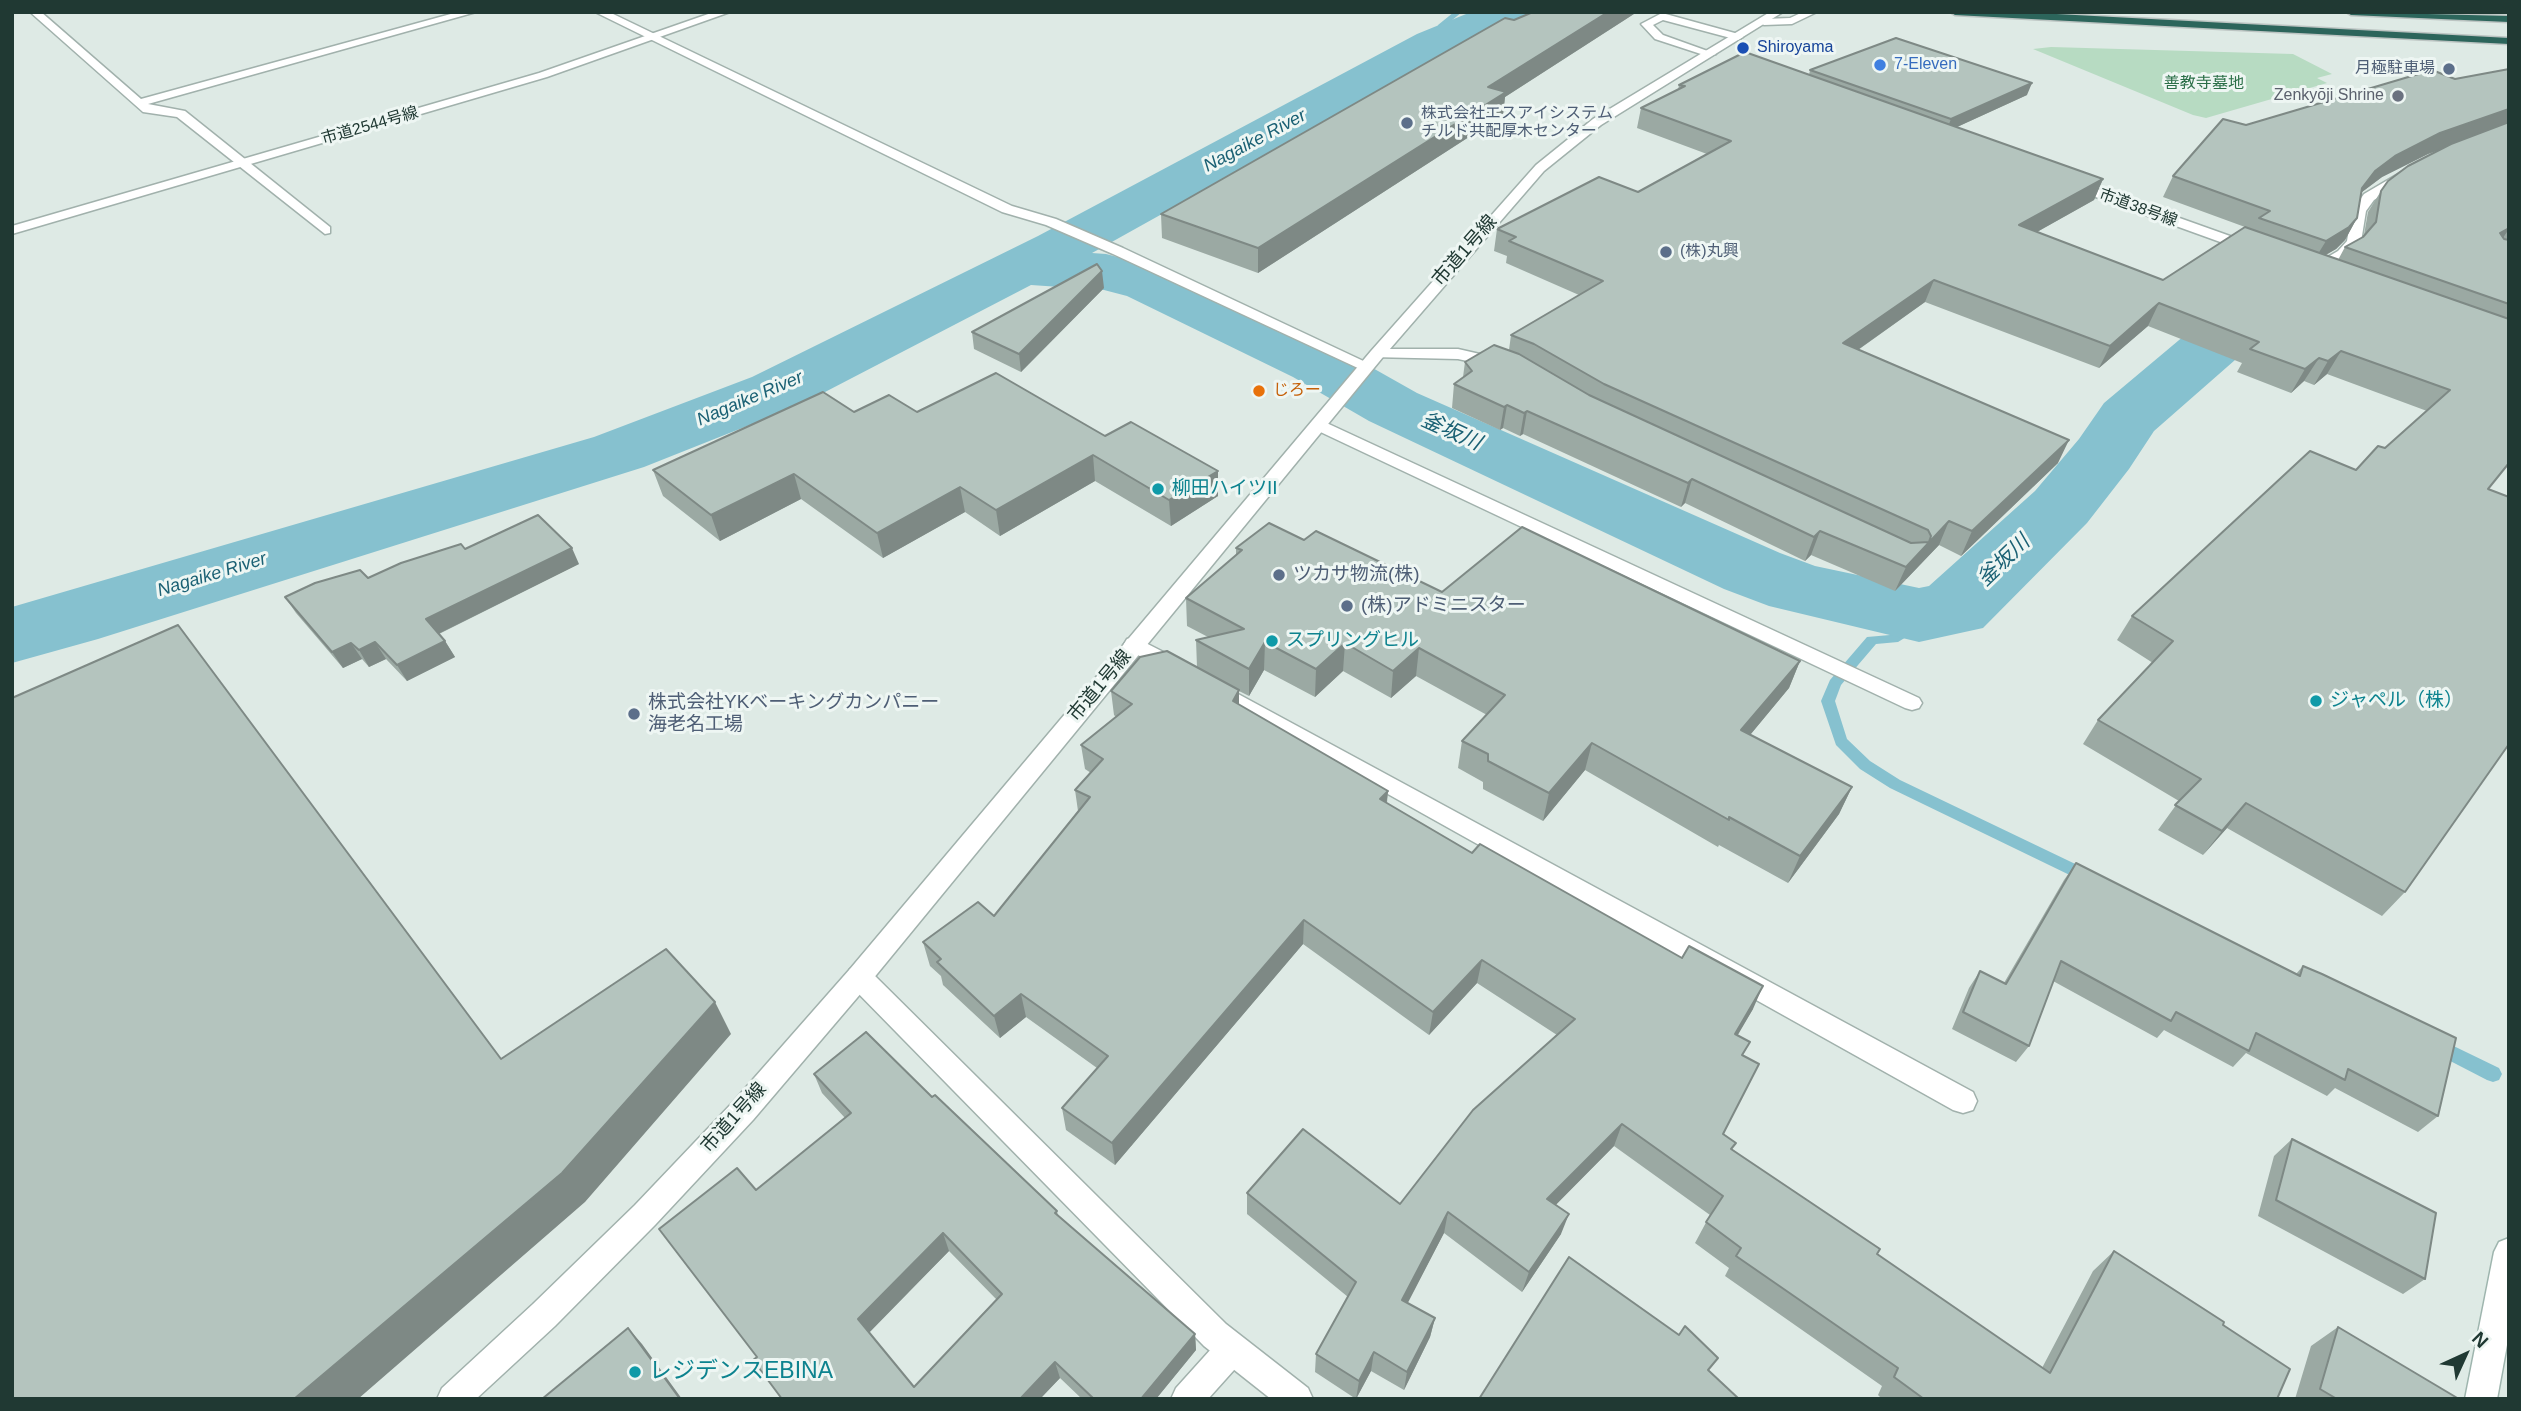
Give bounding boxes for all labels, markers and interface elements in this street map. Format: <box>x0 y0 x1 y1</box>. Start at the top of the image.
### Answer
place label: Shiroyama <box>1757 38 1833 58</box>
marker: Shiroyama <box>1735 40 1751 56</box>
place label: 7-Eleven <box>1894 55 1957 75</box>
marker: 7-Eleven <box>1872 57 1888 73</box>
place label: 月極駐車場 <box>2355 59 2435 79</box>
marker: 月極駐車場 <box>2441 61 2457 77</box>
park label: 善教寺墓地 <box>2164 74 2244 94</box>
place label: Zenkyōji Shrine <box>2274 86 2384 106</box>
marker: Zenkyōji Shrine <box>2390 88 2406 104</box>
street label: 市道2544号線 <box>319 103 421 149</box>
place label: 株式会社エスアイシステム チルド共配厚木センター <box>1421 104 1613 142</box>
water label: Nagaike River <box>1200 105 1310 177</box>
marker: 株式会社エスアイシステム チルド共配厚木センター <box>1399 115 1415 131</box>
street label: 市道38号線 <box>2096 185 2180 231</box>
street label: 市道1号線 <box>1428 211 1502 291</box>
place label: (株)丸興 <box>1680 242 1739 262</box>
marker: (株)丸興 <box>1658 244 1674 260</box>
water label: Nagaike River <box>694 367 806 431</box>
place label: じろー <box>1273 381 1321 401</box>
marker: じろー <box>1251 383 1267 399</box>
water label: 釜坂川 <box>1417 408 1485 456</box>
place label: 柳田ハイツII <box>1172 478 1278 500</box>
marker: 柳田ハイツII <box>1150 481 1166 497</box>
water label: 釜坂川 <box>1973 530 2035 592</box>
water label: Nagaike River <box>155 548 269 602</box>
place label: ツカサ物流(株) <box>1293 564 1420 586</box>
marker: ツカサ物流(株) <box>1271 567 1287 583</box>
place label: (株)アドミニスター <box>1361 595 1526 617</box>
marker: (株)アドミニスター <box>1339 598 1355 614</box>
place label: スプリングヒル <box>1286 630 1419 652</box>
marker: スプリングヒル <box>1264 633 1280 649</box>
street label: 市道1号線 <box>1063 646 1137 726</box>
place label: ジャペル（株） <box>2330 690 2463 712</box>
place label: 株式会社YKベーキングカンパニー 海老名工場 <box>648 692 939 736</box>
marker: ジャペル（株） <box>2308 693 2324 709</box>
marker: 株式会社YKベーキングカンパニー 海老名工場 <box>626 706 642 722</box>
street label: 市道1号線 <box>697 1078 771 1158</box>
north arrow <box>2430 1320 2500 1390</box>
text: N <box>2468 1328 2492 1352</box>
place label: レジデンスEBINA <box>649 1358 833 1386</box>
marker: レジデンスEBINA <box>627 1364 643 1380</box>

